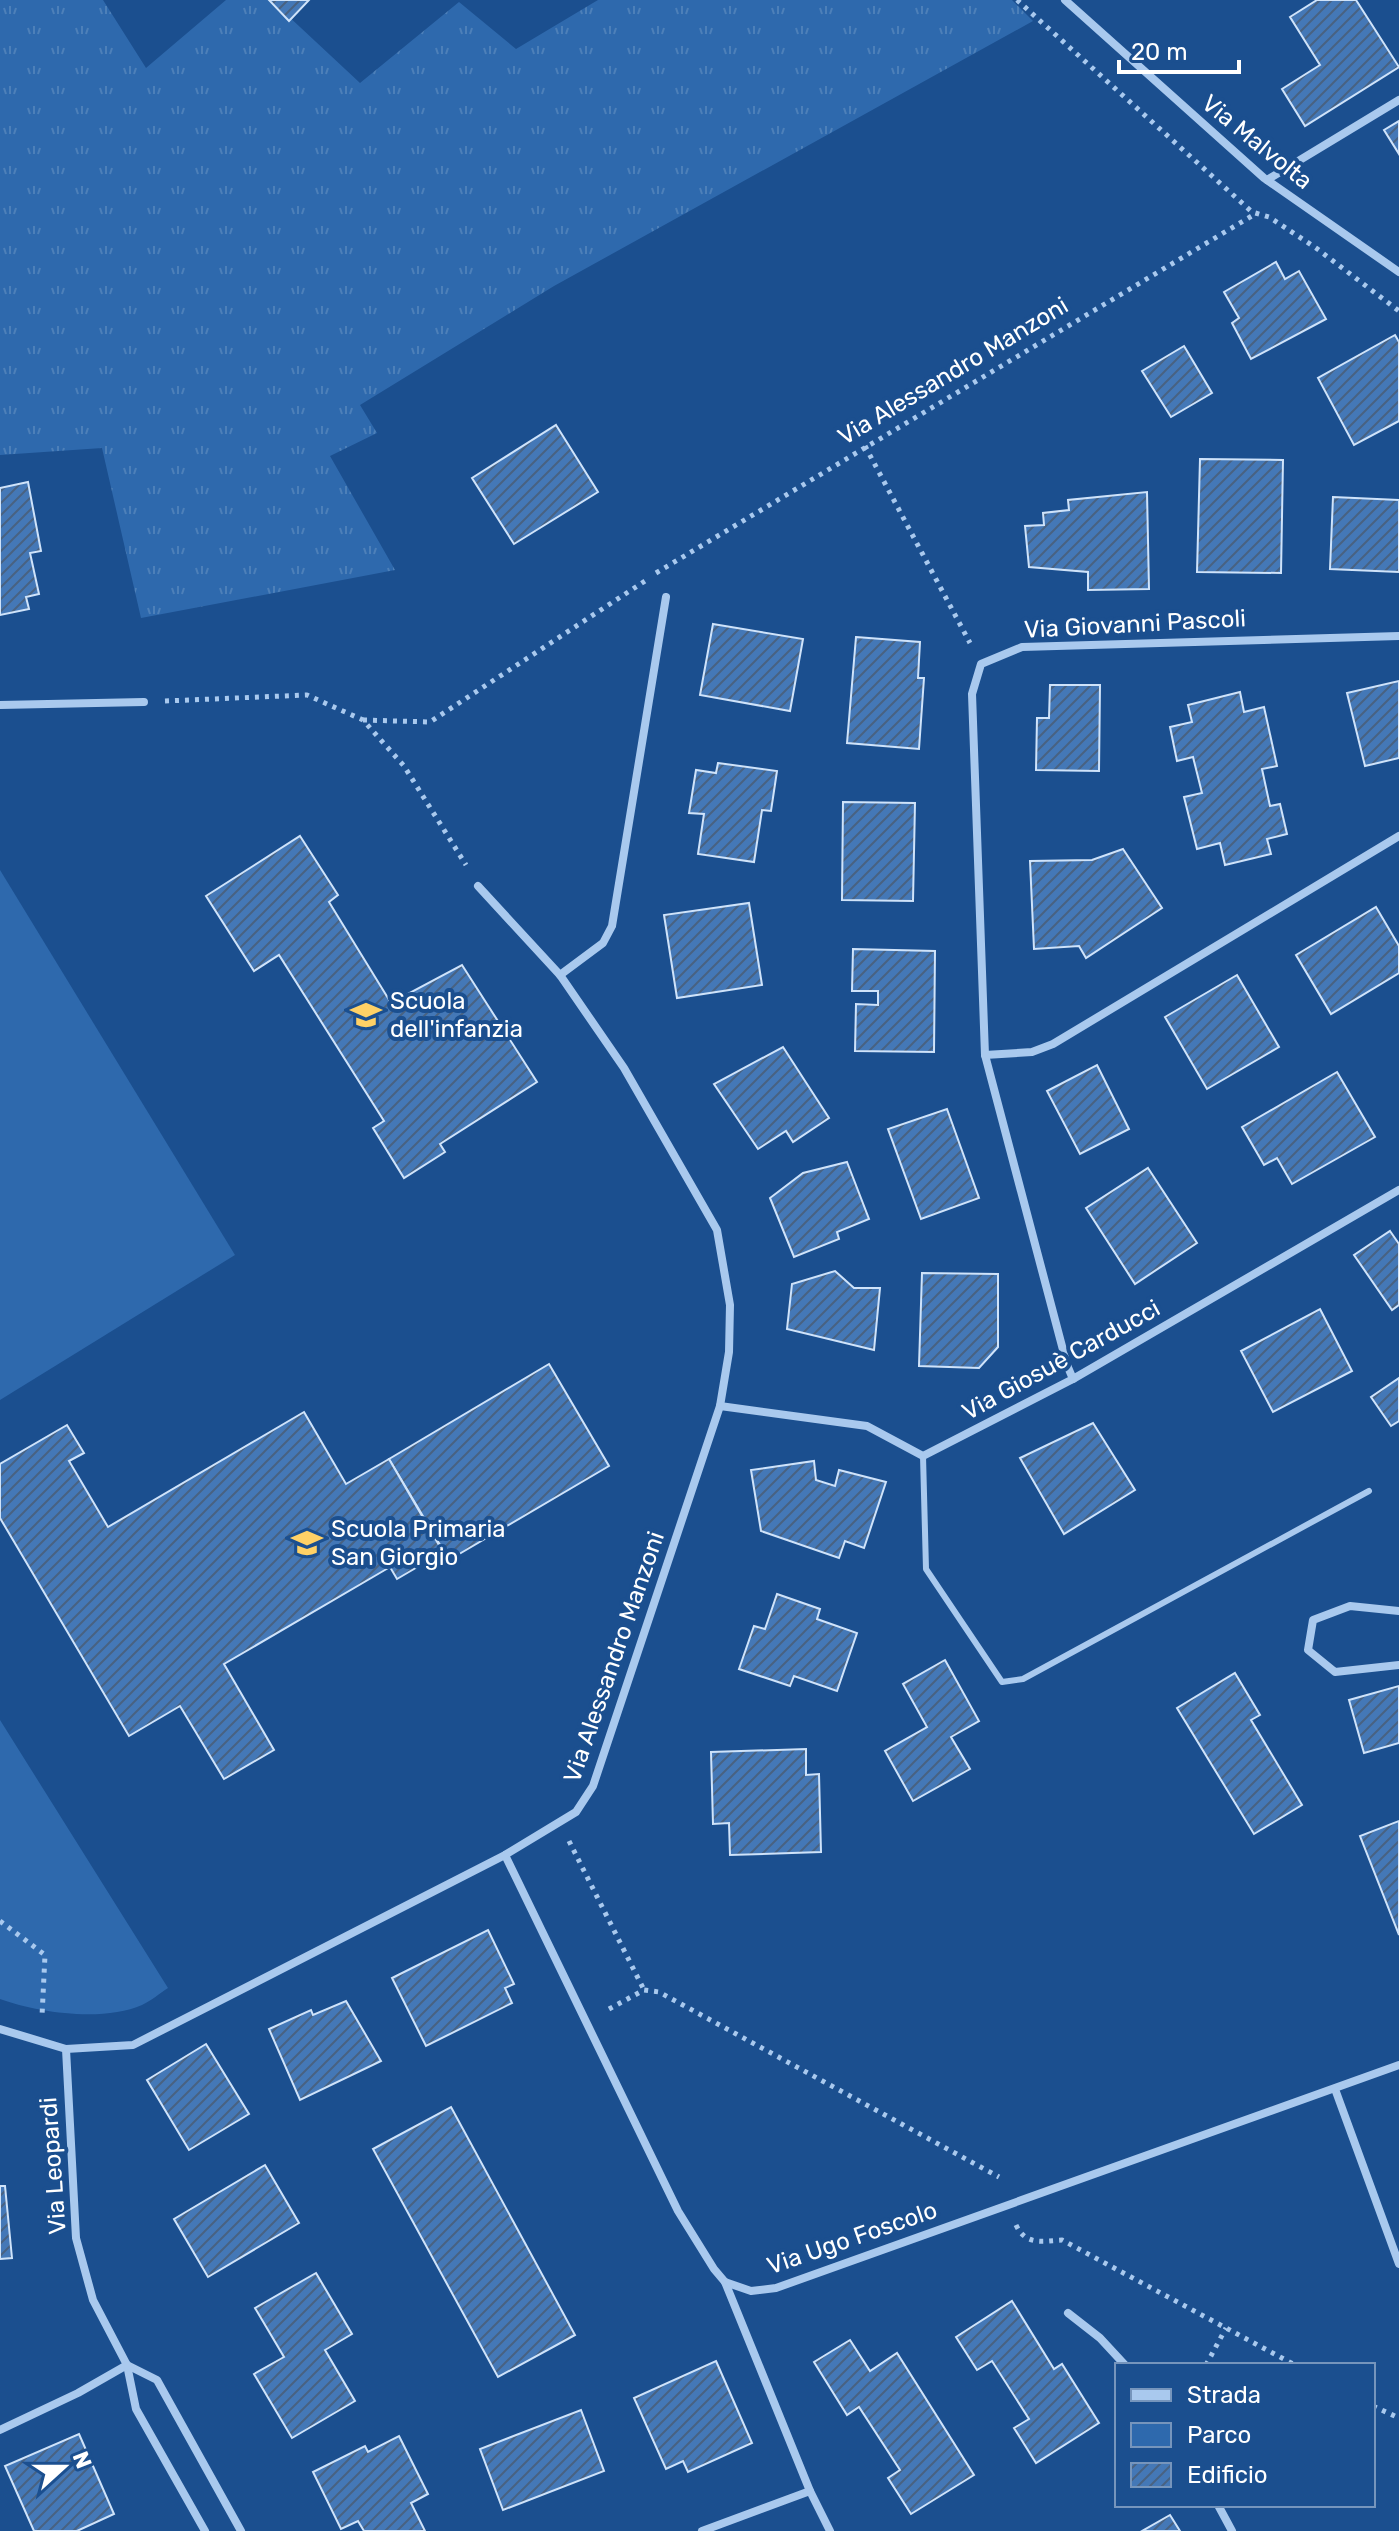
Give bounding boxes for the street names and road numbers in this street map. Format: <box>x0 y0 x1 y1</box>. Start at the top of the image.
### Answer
street label: Via Malvolta <box>1196 89 1318 195</box>
street label: Via Alessandro Manzoni <box>833 291 1073 451</box>
street label: Via Giovanni Pascoli <box>1023 604 1247 644</box>
street label: Via Giosuè Carducci <box>957 1294 1165 1426</box>
street label: Via Alessandro Manzoni <box>558 1528 670 1786</box>
street label: Via Leopardi <box>34 2096 72 2236</box>
street label: Via Ugo Foscolo <box>763 2196 941 2280</box>

